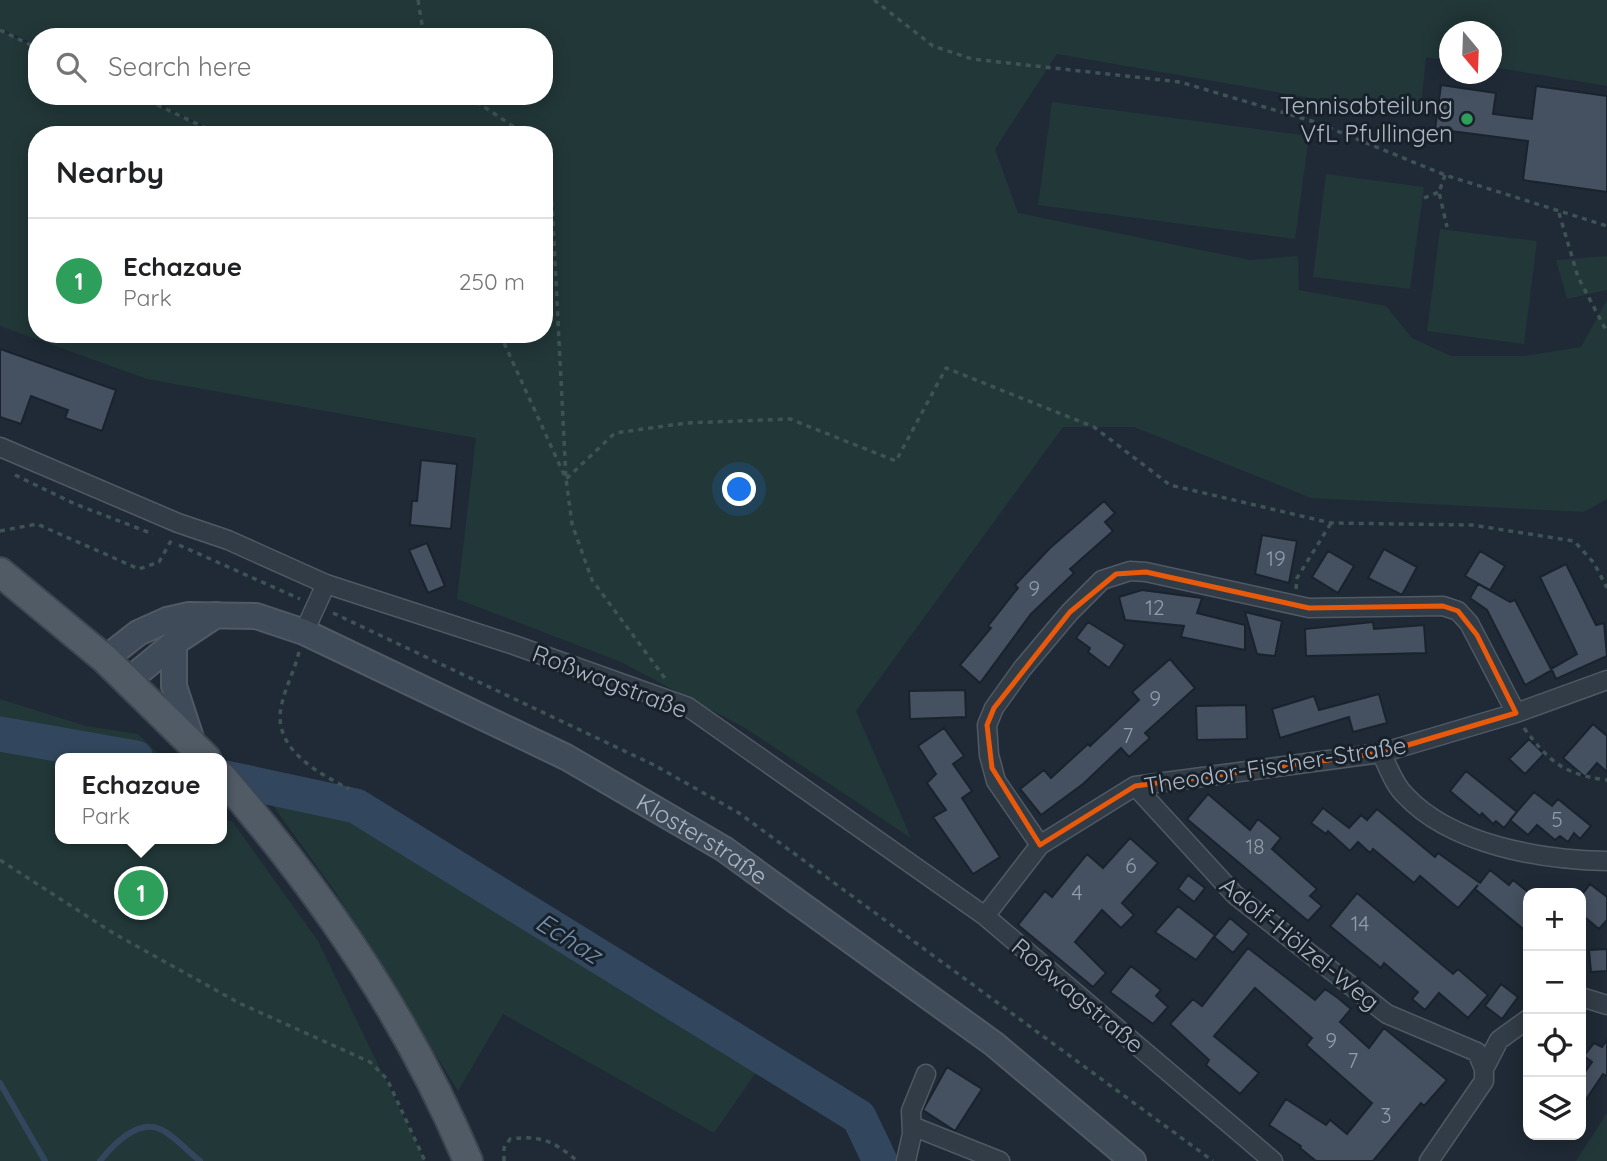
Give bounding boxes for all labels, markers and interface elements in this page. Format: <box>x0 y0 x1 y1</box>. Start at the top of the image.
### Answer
north arrow <box>1439 21 1502 84</box>
search box <box>28 28 553 105</box>
icon: search <box>52 48 90 86</box>
text: Search here <box>108 50 252 83</box>
place label: Tennisabteilung VfL Pfullingen <box>1280 90 1453 148</box>
marker: Tennisabteilung VfL Pfullingen <box>1459 111 1475 127</box>
text: Nearby <box>56 153 164 191</box>
text: Echazaue <box>123 250 242 283</box>
text: 1 <box>75 267 83 296</box>
text: 250 m <box>459 267 525 296</box>
text: Park <box>123 283 172 312</box>
your location <box>722 472 756 506</box>
house number: 19 <box>1266 545 1286 571</box>
house number: 9 <box>1028 575 1040 601</box>
house number: 12 <box>1145 594 1165 620</box>
street label: Roßwagstraße <box>528 638 692 724</box>
house number: 9 <box>1149 685 1161 711</box>
house number: 7 <box>1123 722 1134 748</box>
street label: Theodor-Fischer-Straße <box>1142 729 1408 801</box>
popup <box>55 753 227 844</box>
text: Echazaue <box>81 768 201 801</box>
street label: Klosterstraße <box>631 786 774 891</box>
text: Park <box>81 801 130 830</box>
house number: 5 <box>1551 806 1563 832</box>
house number: 18 <box>1245 833 1265 859</box>
house number: 6 <box>1125 852 1137 878</box>
pin: 1 <box>118 867 164 919</box>
street label: Adolf-Hölzel-Weg <box>1214 870 1386 1016</box>
house number: 4 <box>1071 879 1083 905</box>
map controls <box>1523 888 1586 1140</box>
button: + <box>1523 888 1586 951</box>
water label: Echaz <box>530 905 610 972</box>
house number: 14 <box>1351 910 1369 936</box>
street label: Roßwagstraße <box>1006 931 1150 1059</box>
button: − <box>1523 951 1586 1014</box>
button: locate <box>1523 1014 1586 1077</box>
house number: 9 <box>1325 1027 1337 1053</box>
house number: 7 <box>1348 1047 1359 1073</box>
button: layers <box>1523 1077 1586 1140</box>
house number: 3 <box>1380 1102 1392 1128</box>

